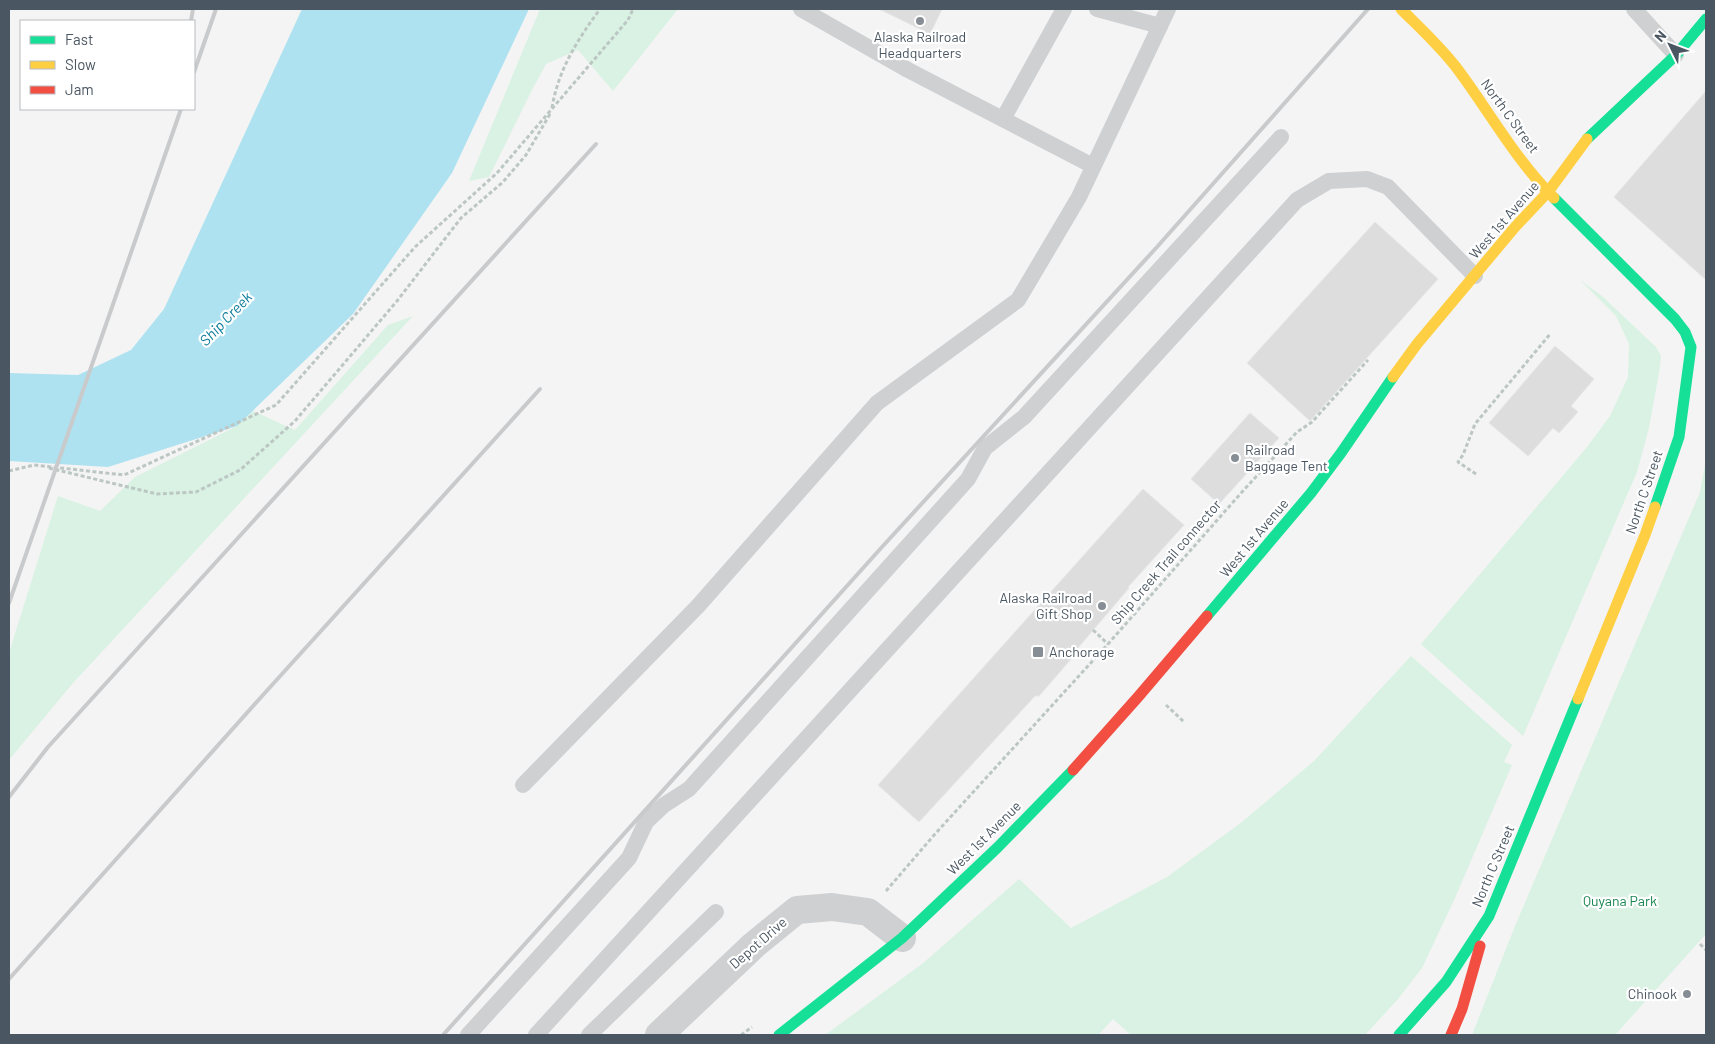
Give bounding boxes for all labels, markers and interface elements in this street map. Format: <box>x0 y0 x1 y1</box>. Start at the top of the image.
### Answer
marker: Alaska Railroad Headquarters <box>914 15 926 27</box>
legend <box>20 20 195 110</box>
north arrow <box>1645 20 1695 70</box>
text: N <box>1651 27 1669 45</box>
place label: Alaska Railroad Headquarters <box>874 28 966 61</box>
text: Fast <box>65 30 93 48</box>
text: Slow <box>65 55 96 73</box>
street label: North C Street <box>1478 75 1543 156</box>
text: Jam <box>65 80 94 98</box>
street label: West 1st Avenue <box>1465 177 1542 262</box>
water label: Ship Creek <box>195 287 256 349</box>
place label: Railroad Baggage Tent <box>1245 441 1328 474</box>
street label: North C Street <box>1621 448 1666 536</box>
marker: Railroad Baggage Tent <box>1229 452 1241 464</box>
street label: West 1st Avenue <box>1216 495 1291 581</box>
street label: Ship Creek Trail connector <box>1107 496 1224 627</box>
place label: Alaska Railroad Gift Shop <box>1000 589 1092 622</box>
marker: Alaska Railroad Gift Shop <box>1096 600 1108 612</box>
place label: Anchorage <box>1049 643 1114 660</box>
marker: Anchorage <box>1031 645 1045 659</box>
street label: West 1st Avenue <box>943 797 1024 878</box>
street label: North C Street <box>1468 822 1517 909</box>
park label: Quyana Park <box>1583 892 1657 909</box>
street label: Depot Drive <box>726 913 790 972</box>
place label: Chinook <box>1628 985 1677 1002</box>
marker: Chinook <box>1681 988 1693 1000</box>

